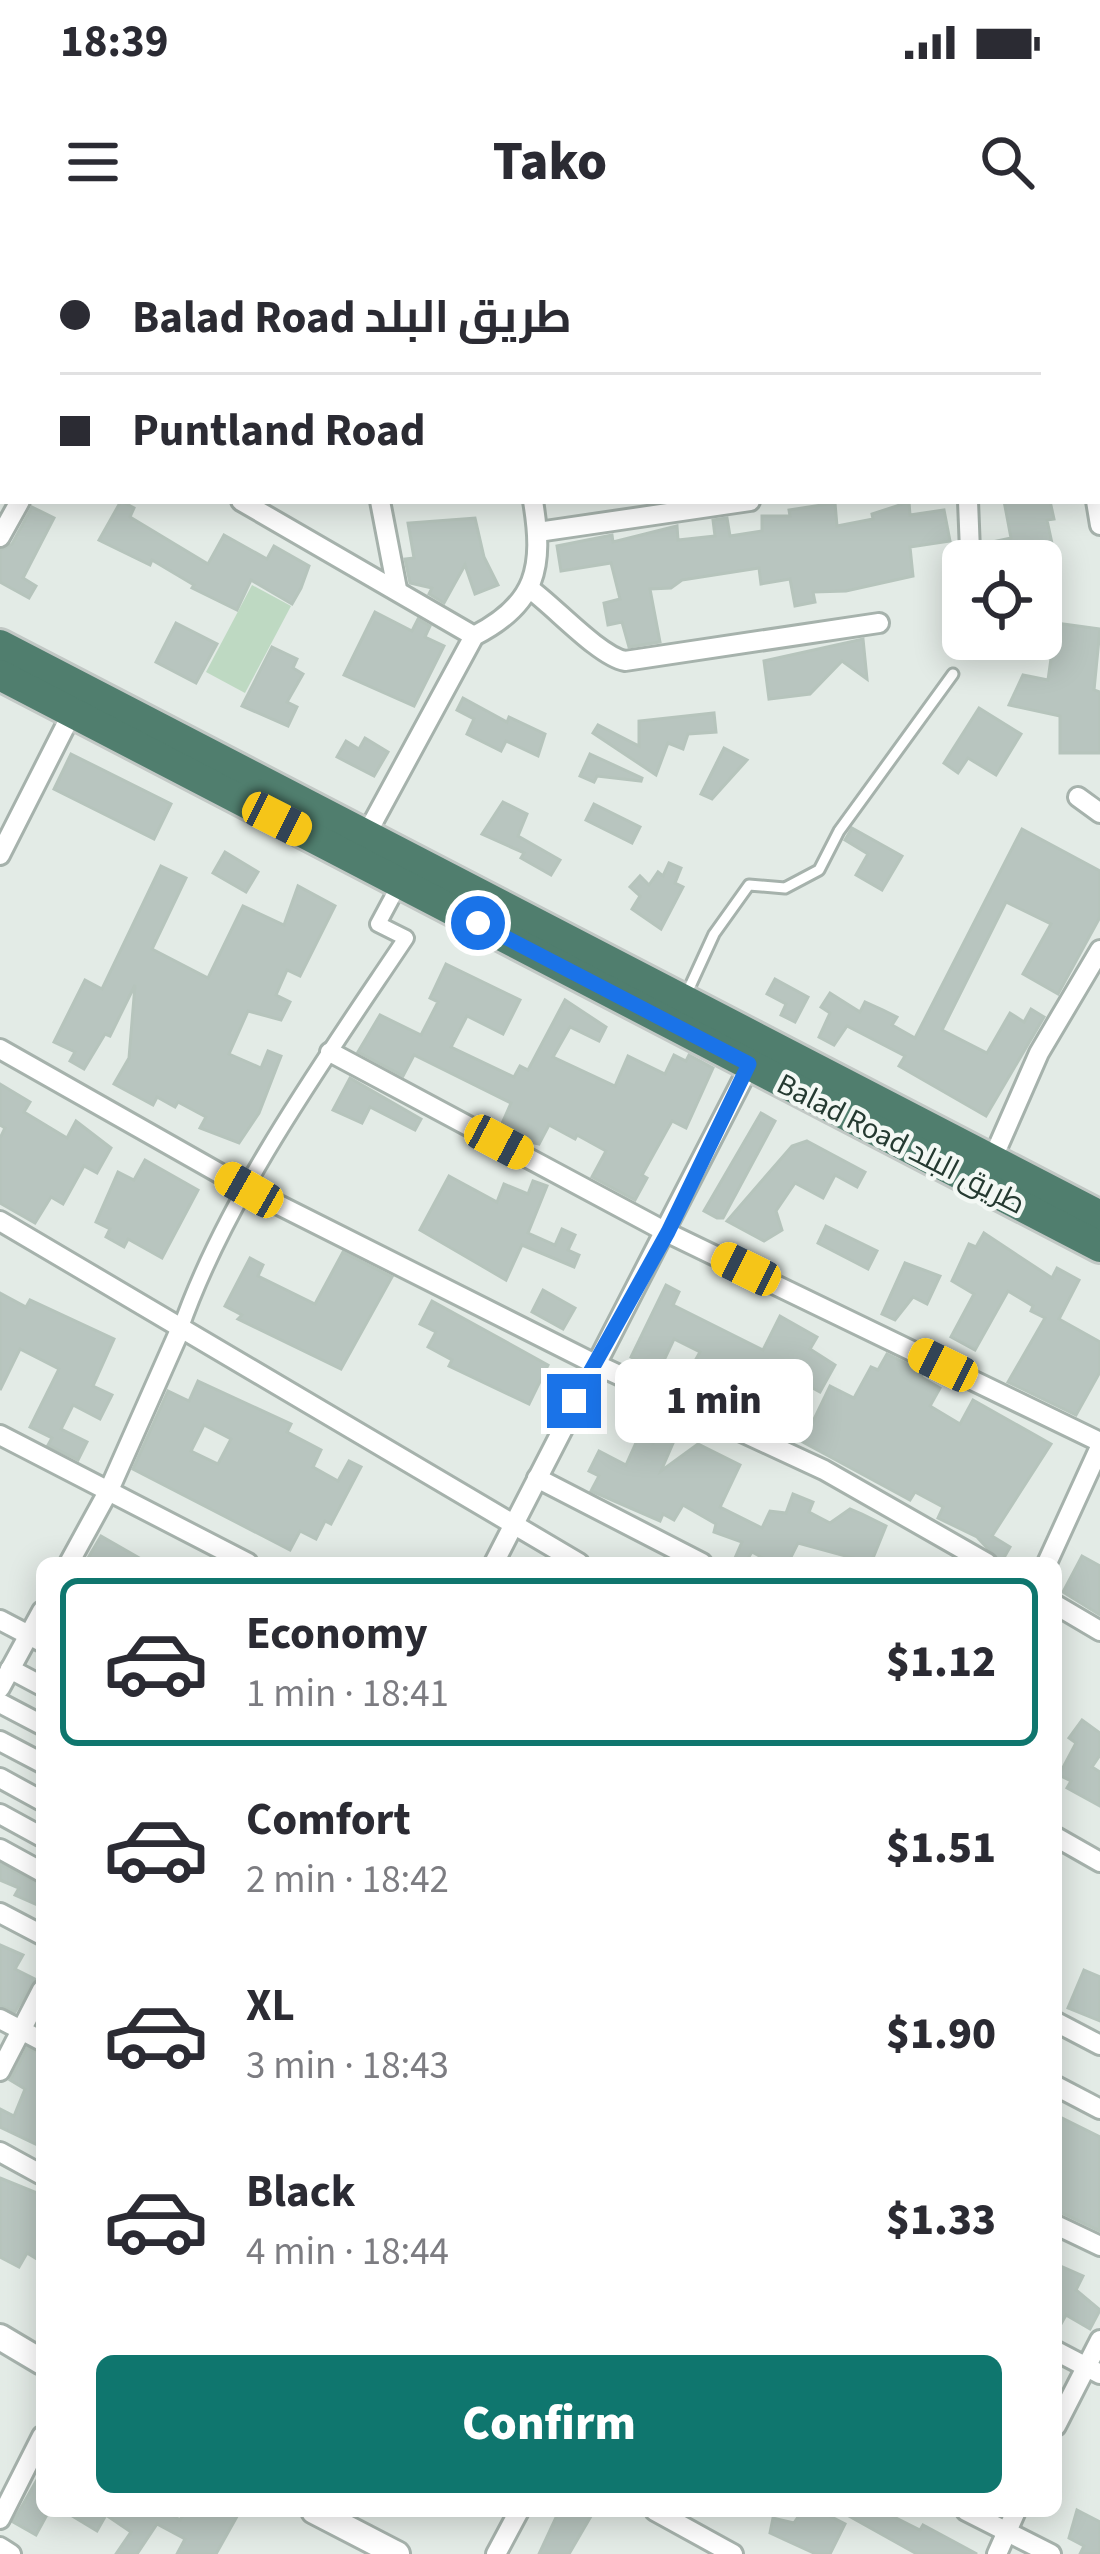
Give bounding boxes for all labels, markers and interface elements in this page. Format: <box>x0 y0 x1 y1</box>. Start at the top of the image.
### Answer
text: 18:39 <box>60 10 169 74</box>
text: Tako <box>493 124 607 201</box>
icon: menu <box>60 129 126 195</box>
icon: search <box>974 129 1040 195</box>
text: Balad Road طريق البلد <box>132 286 572 350</box>
text: Puntland Road <box>132 399 426 463</box>
map controls <box>942 540 1062 660</box>
button: locate <box>942 540 1062 660</box>
car <box>237 787 317 851</box>
route start <box>451 896 505 950</box>
street label: Balad Road طريق البلد <box>769 1063 1033 1225</box>
car <box>459 1109 539 1175</box>
car <box>209 1156 289 1224</box>
car <box>706 1237 786 1301</box>
car <box>903 1333 983 1397</box>
callout: 1 min <box>616 1359 814 1443</box>
text: 1 min <box>666 1373 762 1429</box>
route end <box>547 1374 601 1428</box>
text: Economy <box>246 1602 428 1666</box>
icon: car <box>102 1608 210 1716</box>
text: $1.12 <box>886 1630 996 1694</box>
text: 1 min · 18:41 <box>246 1666 449 1722</box>
text: Comfort <box>246 1788 411 1852</box>
icon: car <box>102 1794 210 1902</box>
text: $1.51 <box>886 1816 996 1880</box>
text: 2 min · 18:42 <box>246 1852 449 1908</box>
text: XL <box>246 1974 295 2038</box>
icon: car <box>102 1980 210 2088</box>
text: $1.90 <box>886 2002 996 2066</box>
text: 3 min · 18:43 <box>246 2038 449 2094</box>
text: Black <box>246 2160 356 2224</box>
icon: car <box>102 2166 210 2274</box>
text: $1.33 <box>886 2188 996 2252</box>
text: 4 min · 18:44 <box>246 2224 449 2280</box>
button: Confirm <box>96 2355 1002 2493</box>

